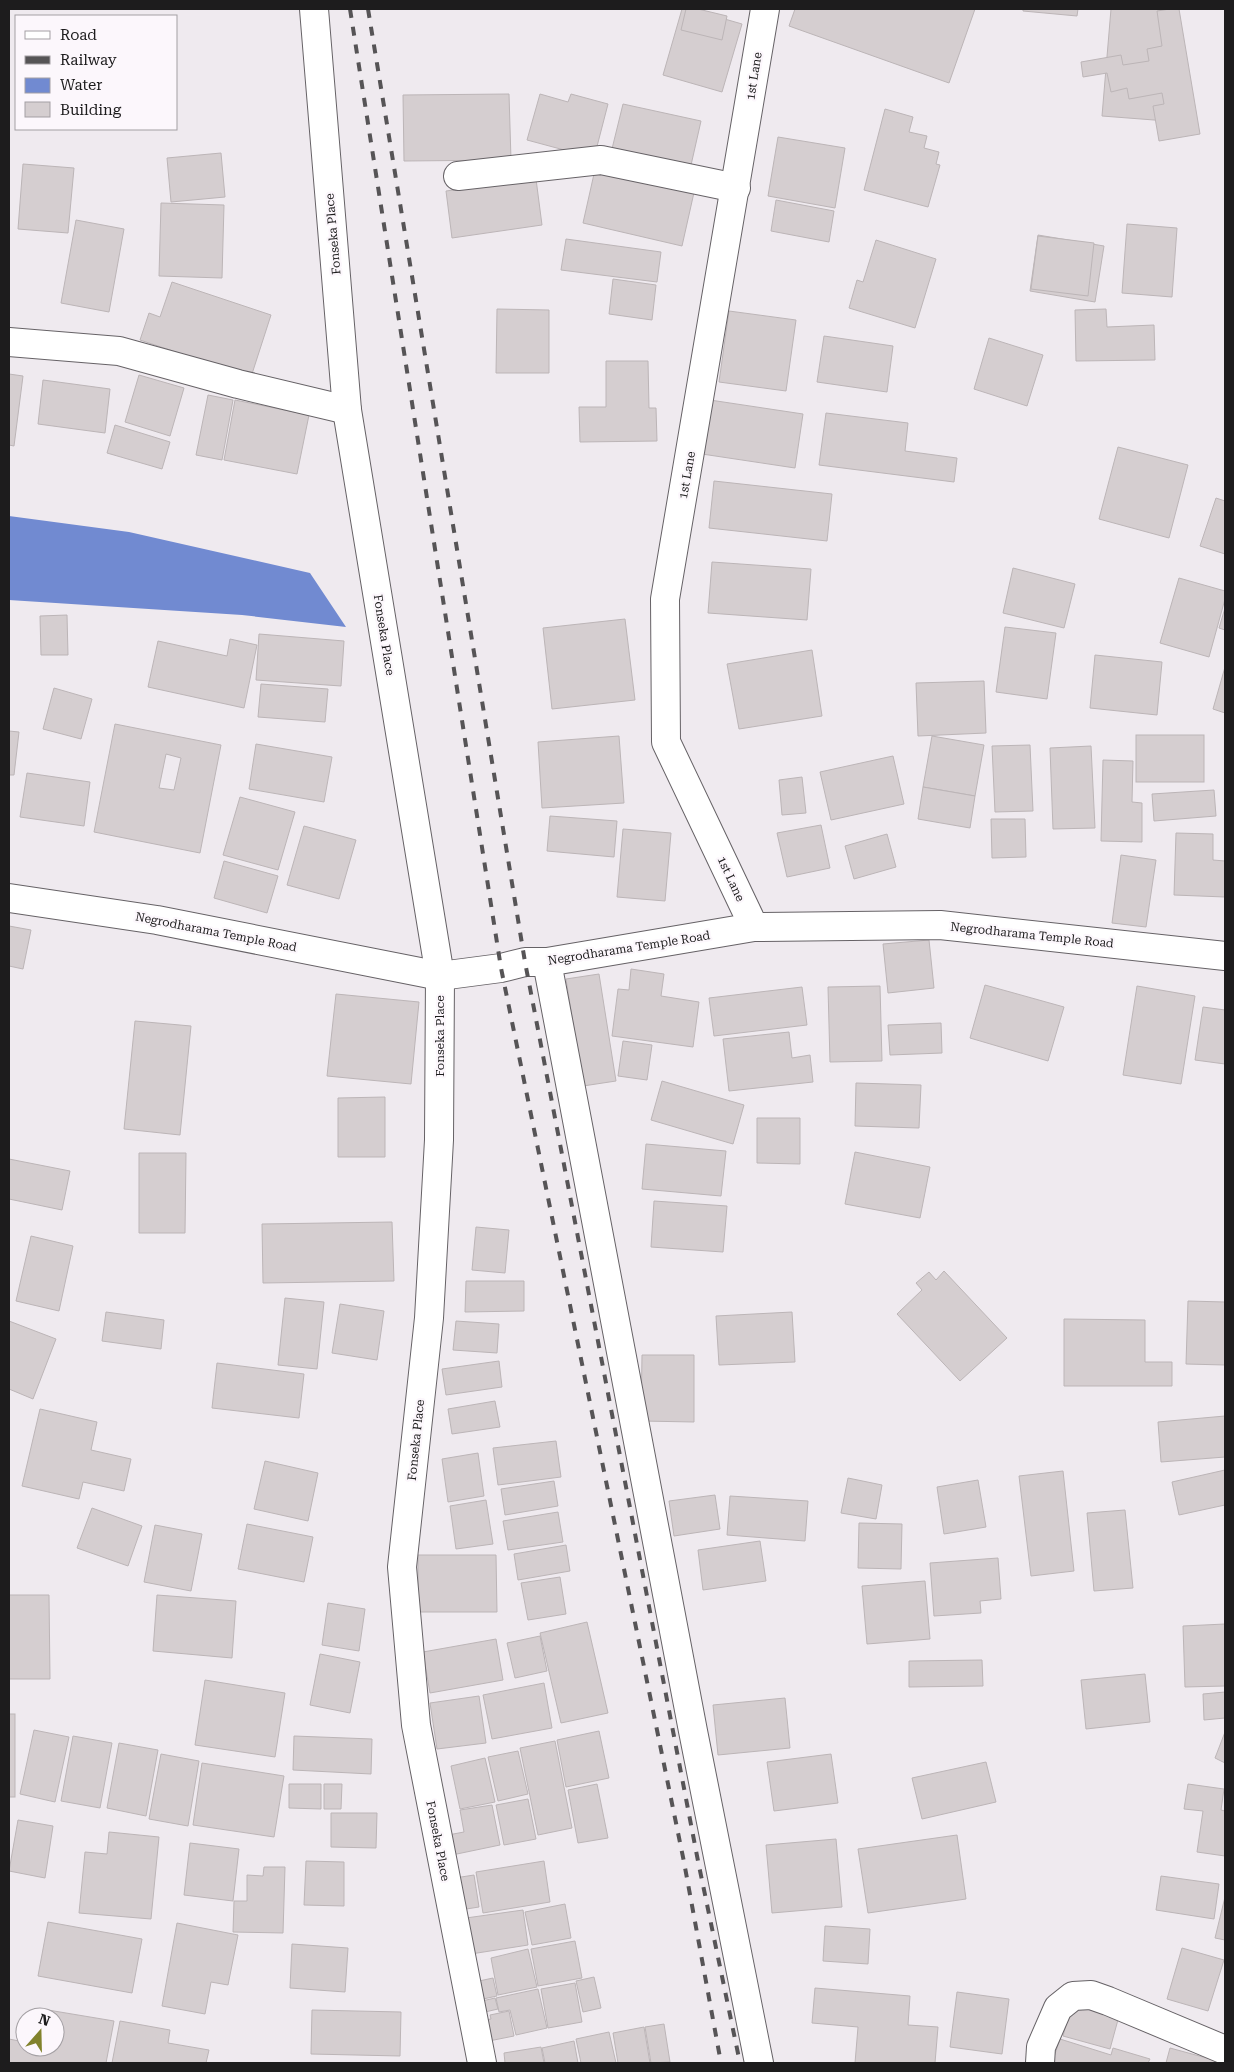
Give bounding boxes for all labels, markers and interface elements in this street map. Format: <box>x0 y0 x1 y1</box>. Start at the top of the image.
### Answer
legend <box>15 15 178 130</box>
text: Road <box>60 26 97 44</box>
text: Railway <box>60 51 117 69</box>
street label: 1st Lane <box>743 51 765 101</box>
text: Water <box>60 76 102 94</box>
text: Building <box>60 101 122 119</box>
street label: Fonseka Place <box>322 192 344 275</box>
street label: 1st Lane <box>676 450 698 500</box>
street label: Fonseka Place <box>371 594 397 677</box>
street label: 1st Lane <box>714 854 748 904</box>
street label: Negrodharama Temple Road <box>134 909 298 955</box>
street label: Negrodharama Temple Road <box>950 919 1115 951</box>
street label: Negrodharama Temple Road <box>547 928 711 968</box>
street label: Fonseka Place <box>433 995 447 1077</box>
street label: Fonseka Place <box>405 1398 427 1481</box>
street label: Fonseka Place <box>423 1800 453 1883</box>
north arrow <box>15 2007 65 2057</box>
text: N <box>37 2010 52 2029</box>

